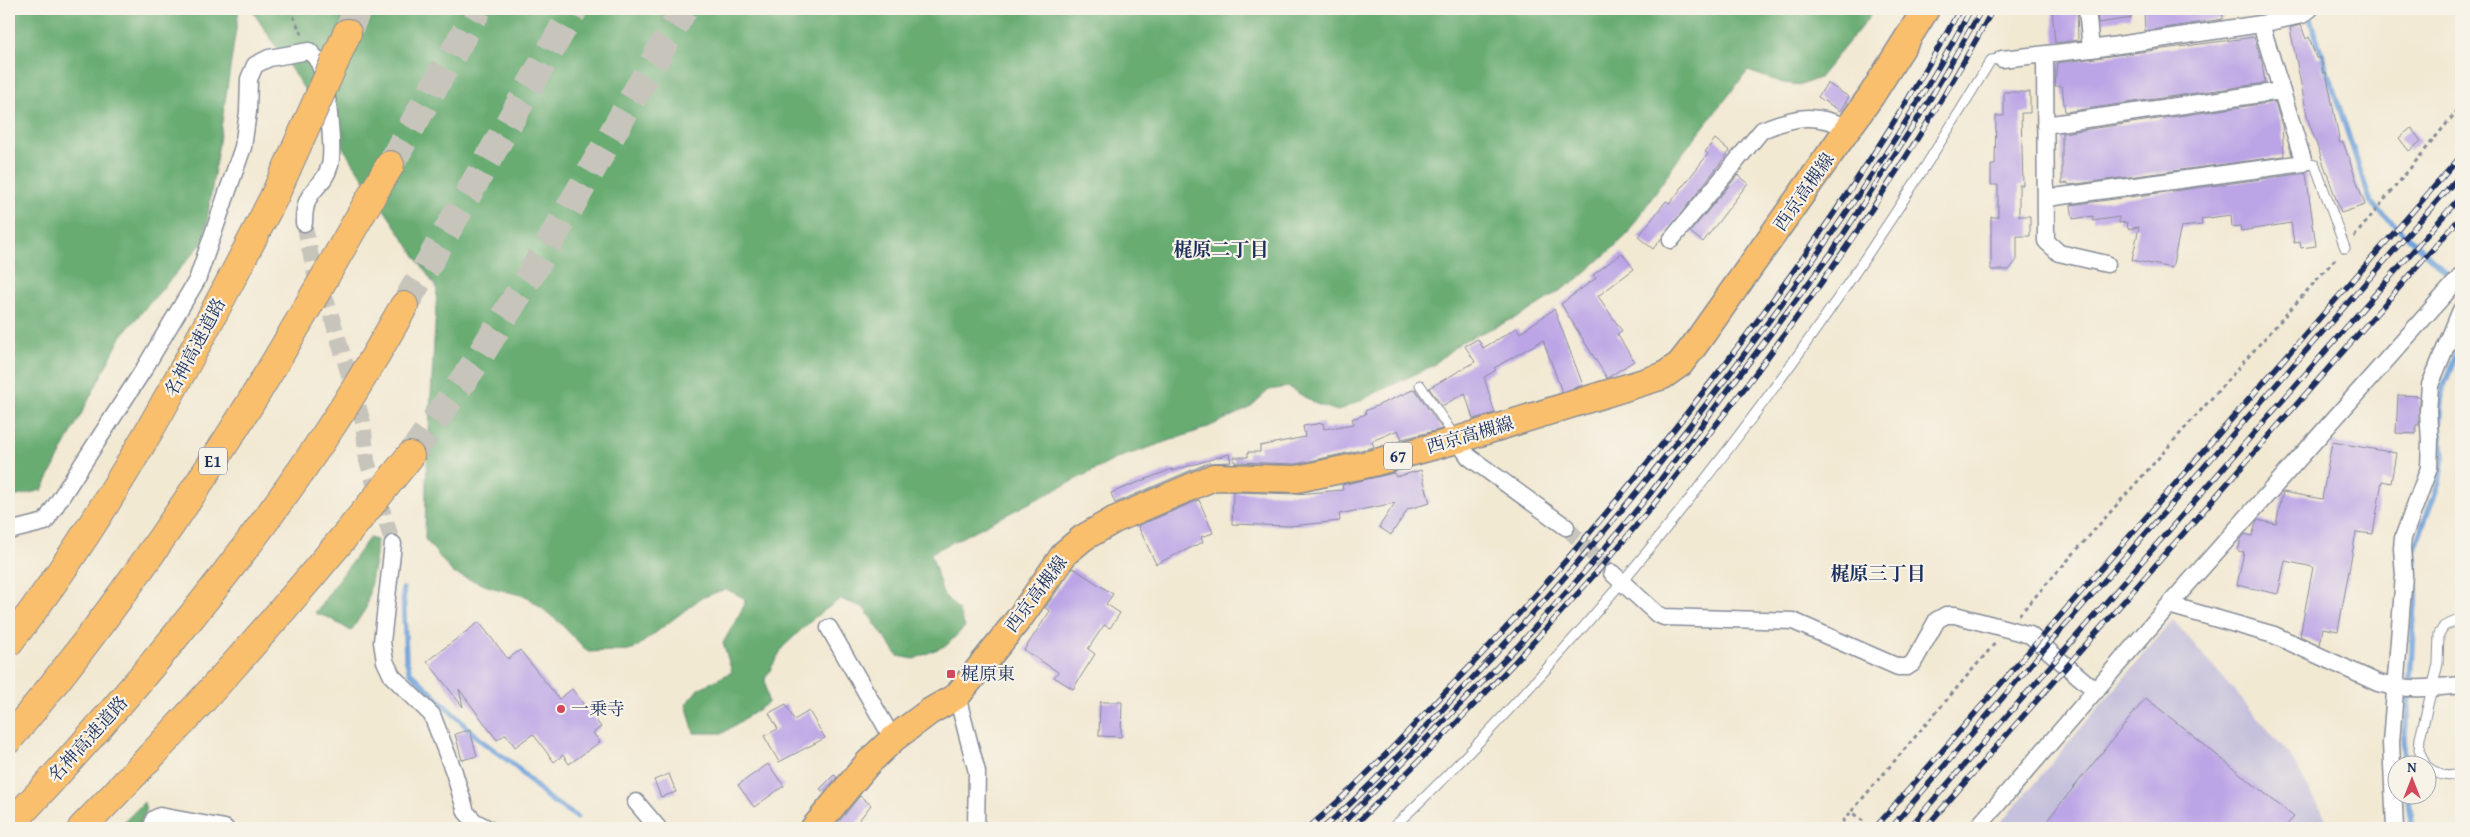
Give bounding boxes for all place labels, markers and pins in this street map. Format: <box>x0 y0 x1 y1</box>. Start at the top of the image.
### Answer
place label: 梶原東 <box>961 660 1015 687</box>
marker: 梶原東 <box>945 668 957 680</box>
place label: 一乗寺 <box>571 695 625 722</box>
marker: 一乗寺 <box>555 703 567 715</box>

